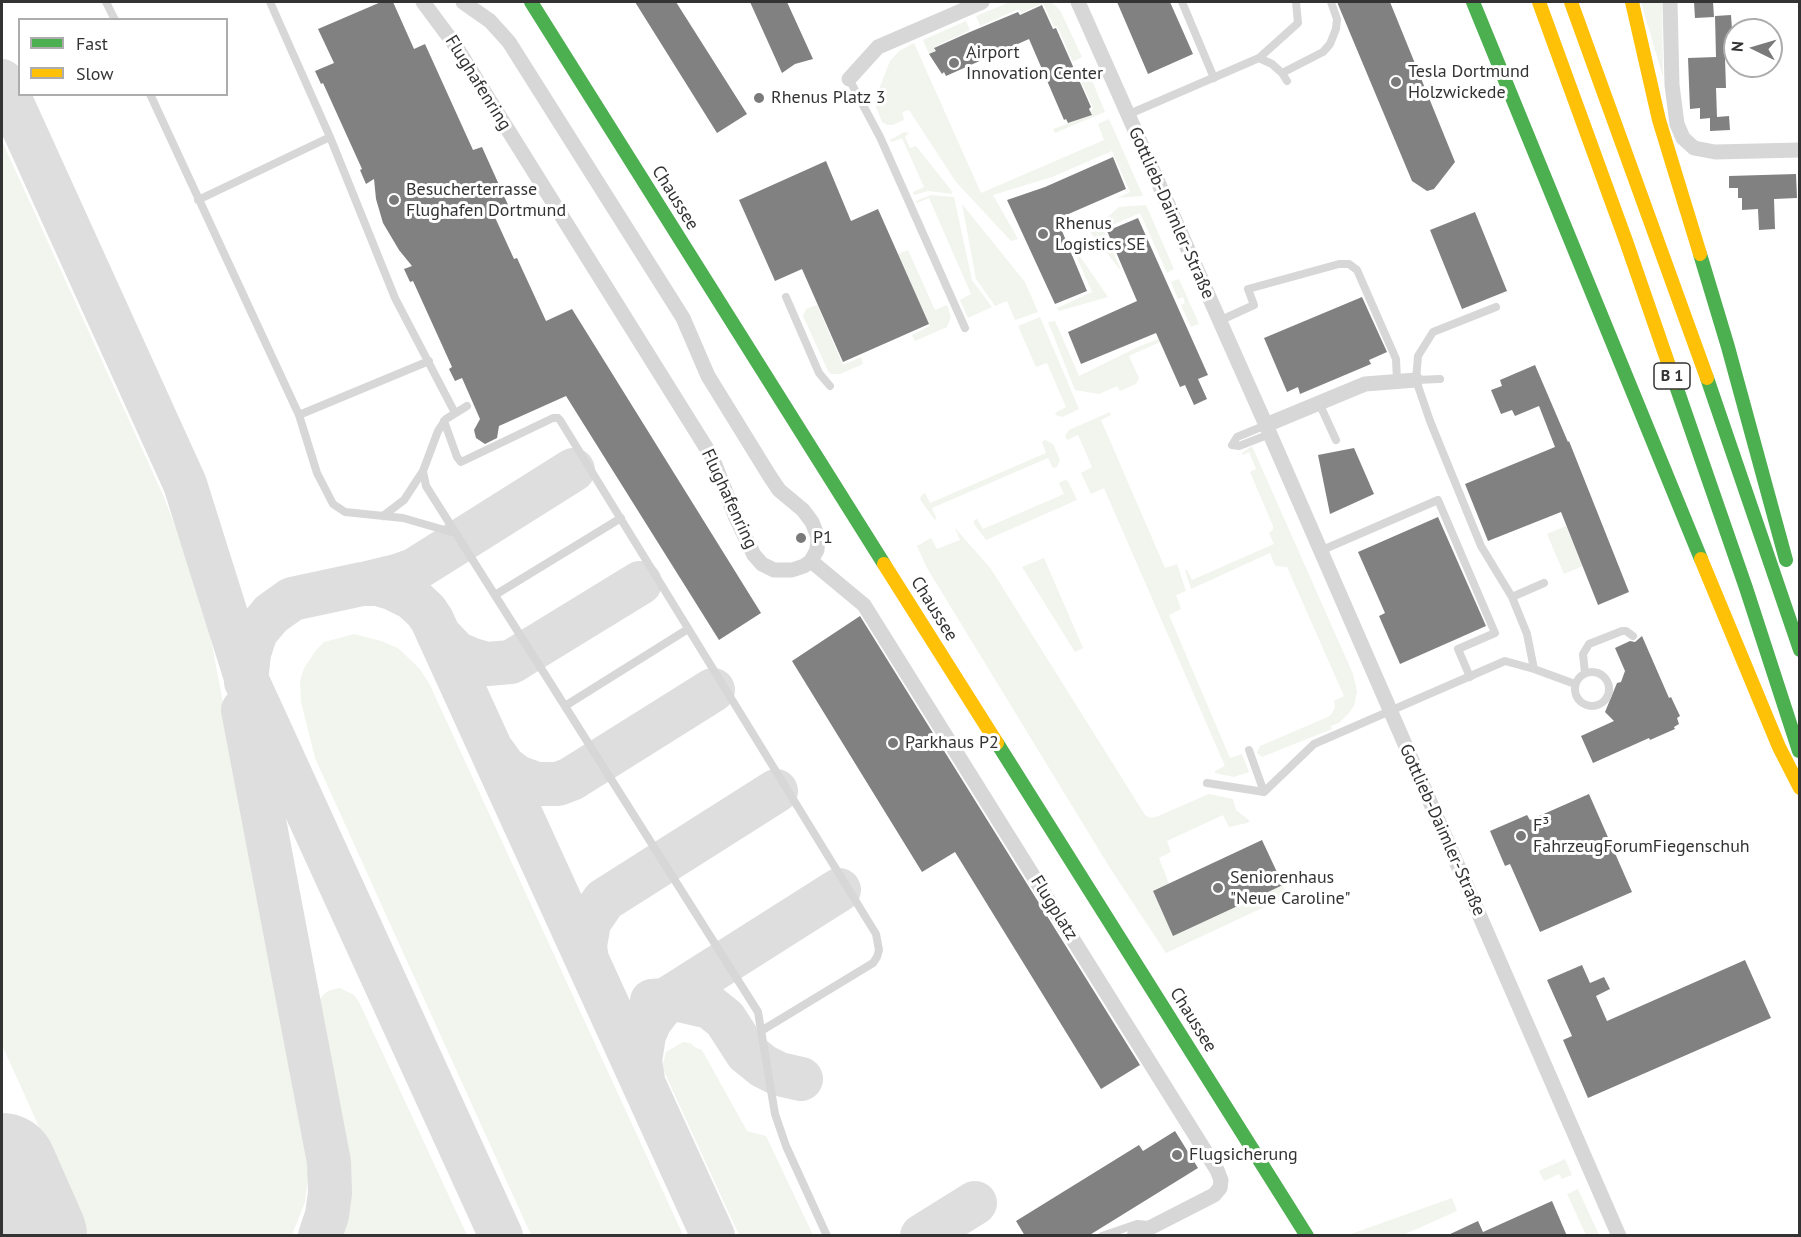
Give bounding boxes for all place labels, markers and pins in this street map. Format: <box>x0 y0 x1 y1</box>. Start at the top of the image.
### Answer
place label: Airport Innovation Center <box>966 42 1103 84</box>
marker: Airport Innovation Center <box>947 56 961 70</box>
place label: Tesla Dortmund Holzwickede <box>1408 61 1529 104</box>
marker: Tesla Dortmund Holzwickede <box>1389 75 1403 89</box>
place label: Rhenus Platz 3 <box>771 87 886 109</box>
marker: Rhenus Platz 3 <box>752 91 766 105</box>
place label: Besucherterrasse Flughafen Dortmund <box>406 179 566 222</box>
marker: Besucherterrasse Flughafen Dortmund <box>387 193 401 207</box>
place label: Rhenus Logistics SE <box>1055 213 1146 256</box>
marker: Rhenus Logistics SE <box>1036 227 1050 241</box>
place label: P1 <box>813 527 833 549</box>
marker: P1 <box>794 531 808 545</box>
place label: Parkhaus P2 <box>905 732 999 754</box>
marker: Parkhaus P2 <box>886 736 900 750</box>
place label: F³ FahrzeugForumFiegenschuh <box>1533 815 1750 858</box>
marker: F³ FahrzeugForumFiegenschuh <box>1514 829 1528 843</box>
place label: Seniorenhaus "Neue Caroline" <box>1230 867 1350 910</box>
marker: Seniorenhaus "Neue Caroline" <box>1211 881 1225 895</box>
place label: Flugsicherung <box>1189 1144 1298 1166</box>
marker: Flugsicherung <box>1170 1148 1184 1162</box>

